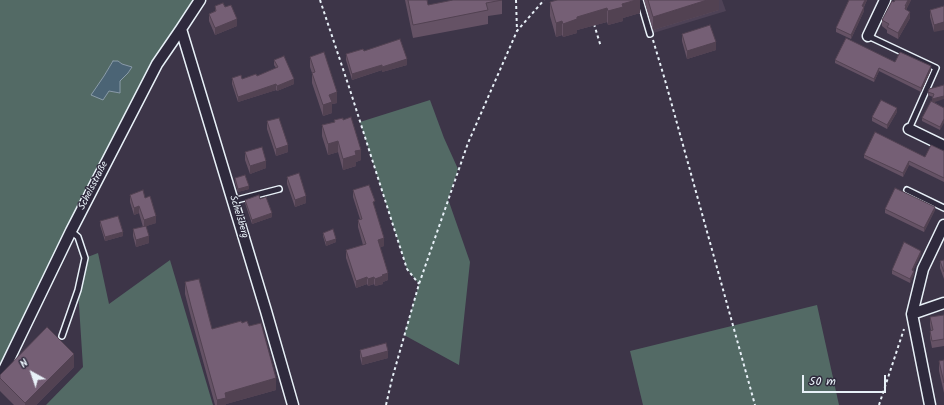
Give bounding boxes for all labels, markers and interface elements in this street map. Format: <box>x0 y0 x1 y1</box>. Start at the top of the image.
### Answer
street label: Schelsstraße <box>77 160 111 212</box>
street label: Schelsberg <box>226 194 250 240</box>
north arrow <box>12 353 52 393</box>
text: N <box>16 355 33 373</box>
scale bar <box>804 367 888 393</box>
text: 50 m <box>809 372 836 391</box>

